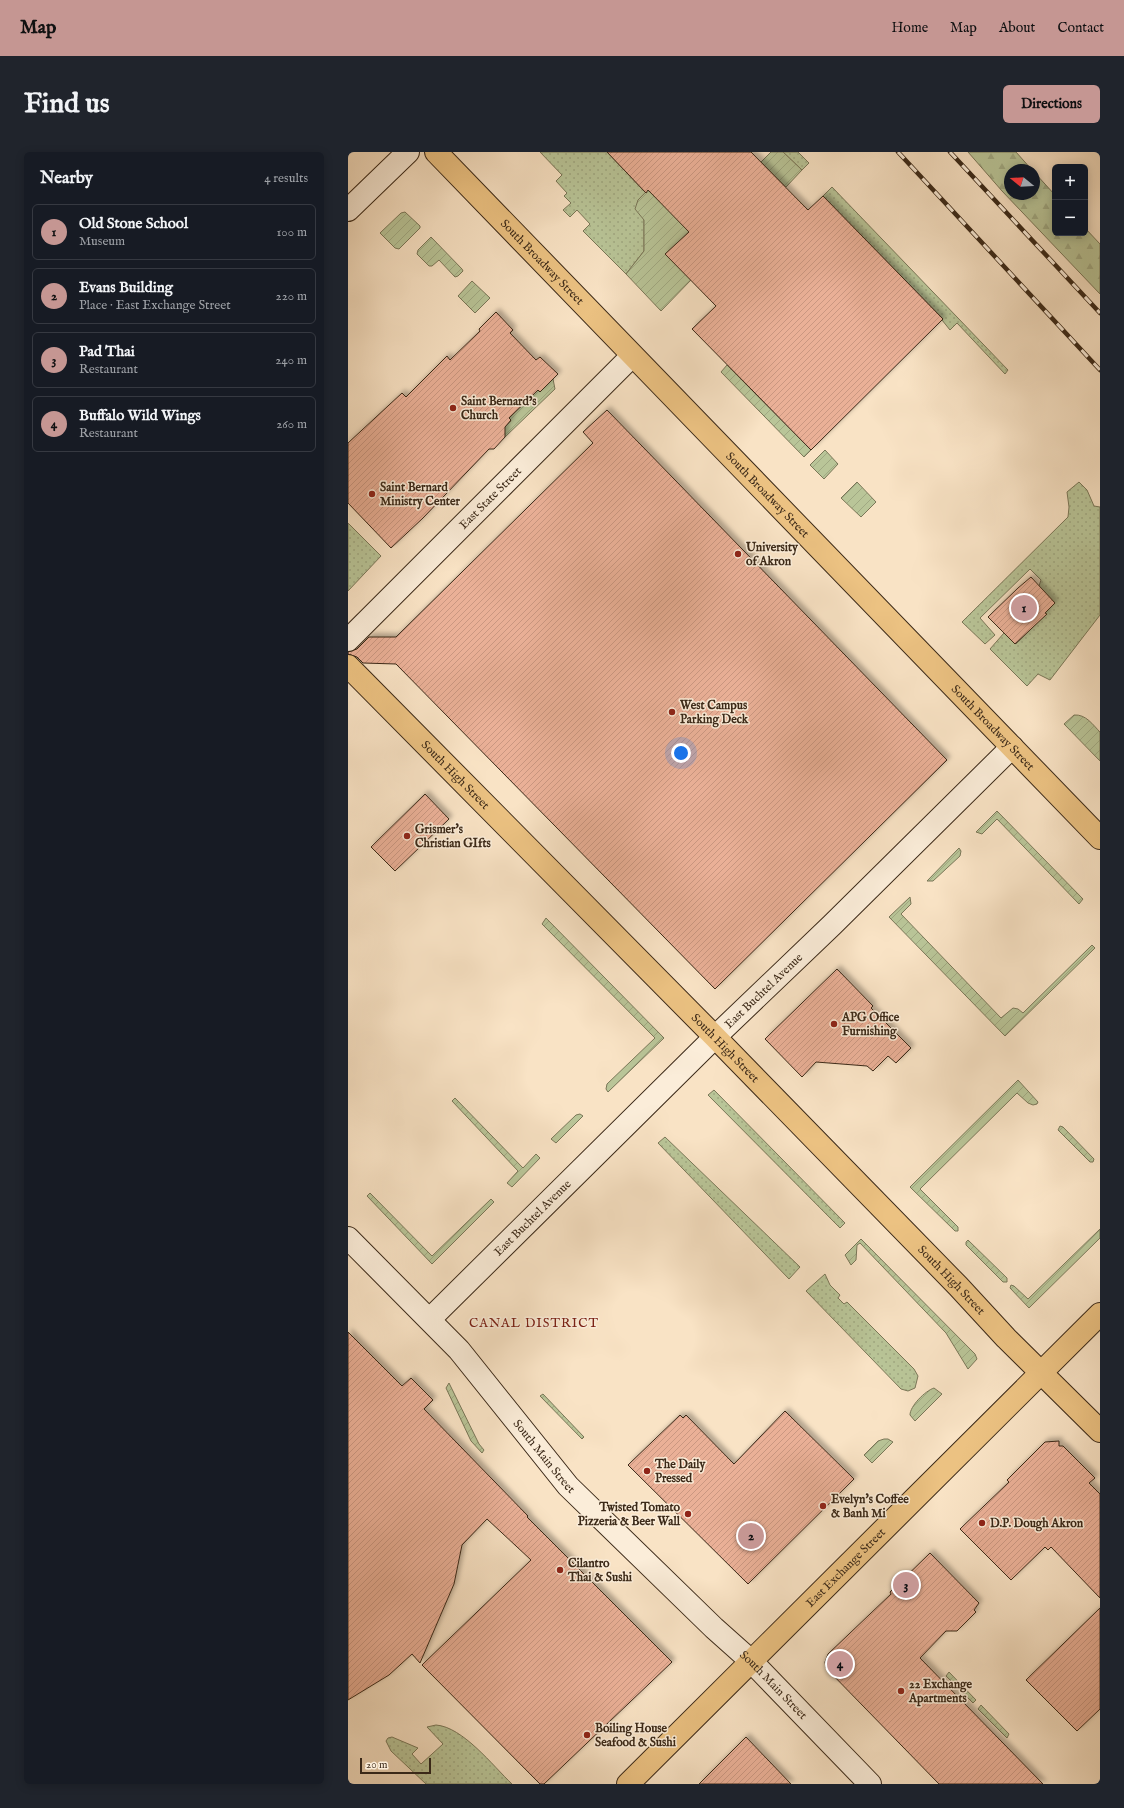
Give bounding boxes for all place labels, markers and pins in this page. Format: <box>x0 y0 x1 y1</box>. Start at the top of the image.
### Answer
place label: Saint Bernard’s Church <box>461 394 537 423</box>
marker: Saint Bernard’s Church <box>448 403 458 413</box>
place label: Saint Bernard Ministry Center <box>380 480 460 510</box>
marker: Saint Bernard Ministry Center <box>367 489 377 499</box>
place label: University of Akron <box>745 540 799 569</box>
marker: University of Akron <box>733 549 743 559</box>
pin: 1 <box>1011 593 1037 623</box>
place label: West Campus Parking Deck <box>679 698 749 728</box>
marker: West Campus Parking Deck <box>667 707 677 717</box>
place label: Grismer's Christian GIfts <box>415 822 492 851</box>
marker: Grismer's Christian GIfts <box>402 831 412 841</box>
place label: APG Office Furnishing <box>841 1010 900 1040</box>
marker: APG Office Furnishing <box>829 1019 839 1029</box>
place label: The Daily Pressed <box>654 1457 706 1486</box>
marker: The Daily Pressed <box>642 1466 652 1476</box>
place label: Evelyn's Coffee & Banh Mi <box>831 1492 909 1521</box>
place label: Twisted Tomato Pizzeria & Beer Wall <box>578 1500 681 1529</box>
marker: Evelyn's Coffee & Banh Mi <box>818 1501 828 1511</box>
marker: Twisted Tomato Pizzeria & Beer Wall <box>683 1509 693 1519</box>
place label: D.P. Dough Akron <box>990 1516 1084 1532</box>
marker: D.P. Dough Akron <box>977 1518 987 1528</box>
pin: 2 <box>738 1521 764 1551</box>
place label: Cilantro Thai & Sushi <box>567 1556 633 1585</box>
marker: Cilantro Thai & Sushi <box>555 1565 565 1575</box>
pin: 3 <box>893 1570 919 1600</box>
pin: 4 <box>827 1649 853 1679</box>
place label: 22 Exchange Apartments <box>908 1677 973 1707</box>
marker: 22 Exchange Apartments <box>896 1686 906 1696</box>
place label: Boiling House Seafood & Sushi <box>595 1721 677 1750</box>
marker: Boiling House Seafood & Sushi <box>582 1730 592 1740</box>

